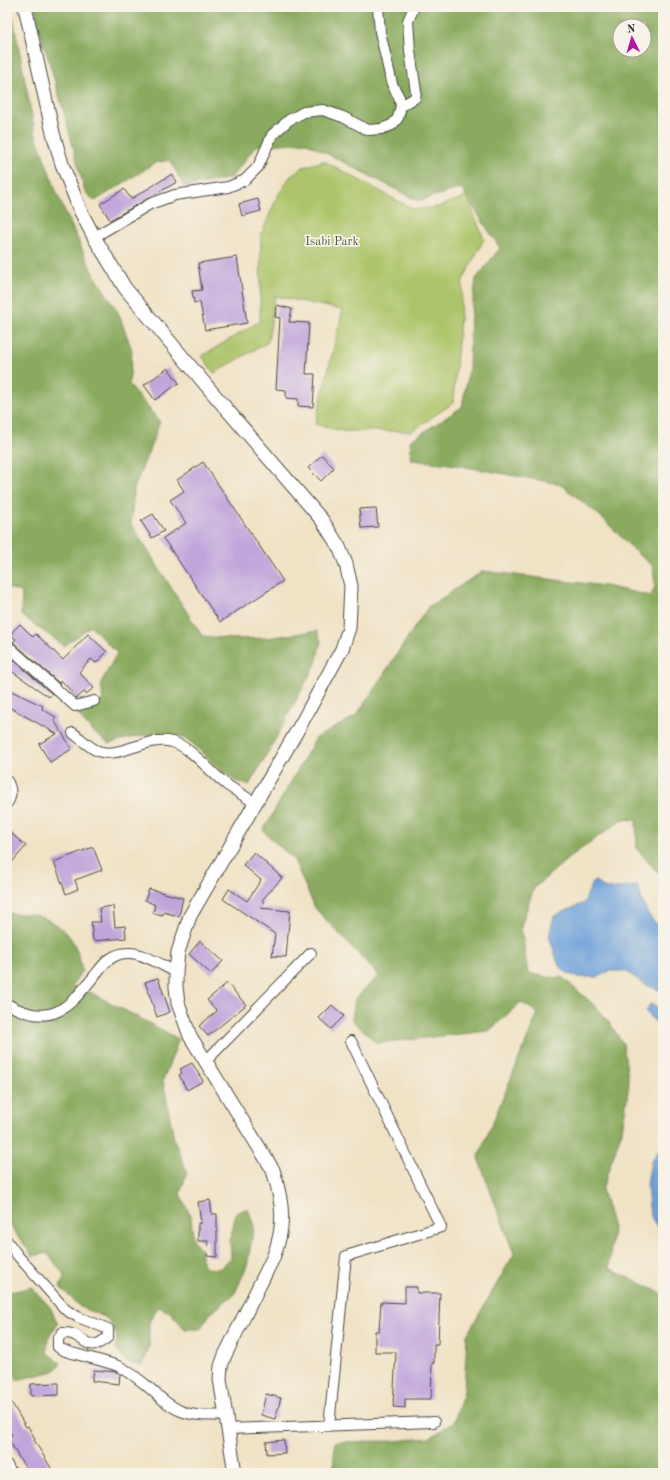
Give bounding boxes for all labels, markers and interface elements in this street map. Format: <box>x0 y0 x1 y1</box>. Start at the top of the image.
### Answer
north arrow <box>612 18 652 58</box>
text: N <box>627 24 637 35</box>
park label: Isabi Park <box>305 236 359 248</box>

